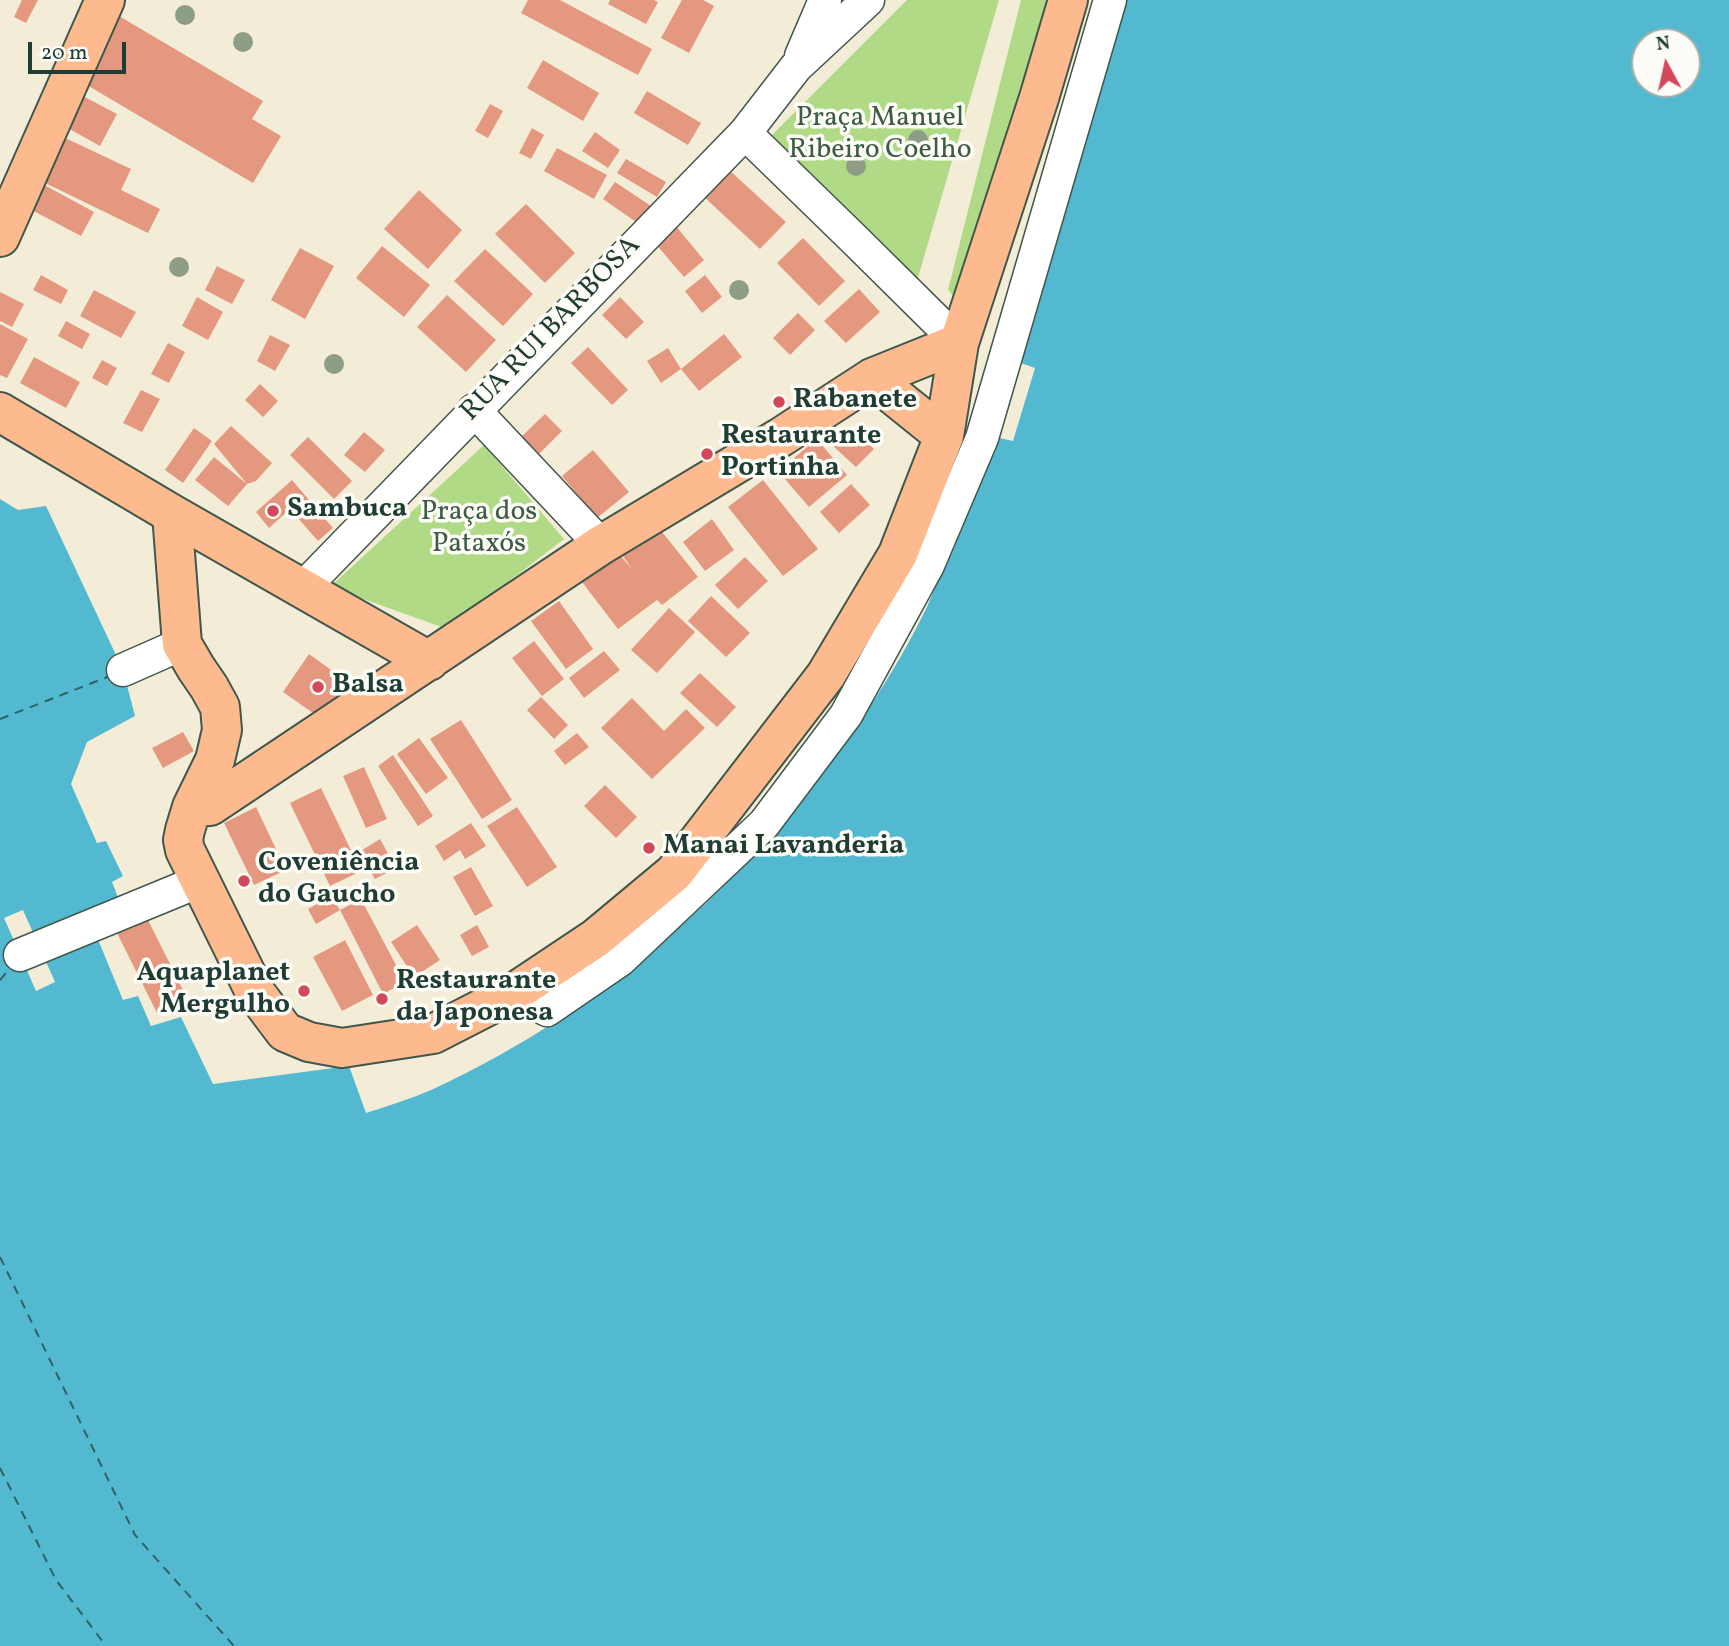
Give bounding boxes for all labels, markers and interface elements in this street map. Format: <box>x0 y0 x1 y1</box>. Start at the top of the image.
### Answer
scale bar <box>32 28 130 72</box>
north arrow <box>1631 28 1701 98</box>
text: N <box>1655 30 1672 58</box>
text: 20 m <box>41 39 87 68</box>
park label: Praça Manuel Ribeiro Coelho <box>788 103 972 169</box>
street label: RUA RUI BARBOSA <box>455 230 649 430</box>
place label: Rabanete <box>793 385 917 419</box>
marker: Rabanete <box>771 394 787 410</box>
place label: Restaurante Portinha <box>721 421 881 487</box>
marker: Restaurante Portinha <box>699 446 715 462</box>
place label: Sambuca <box>287 494 407 528</box>
park label: Praça dos Pataxós <box>421 497 537 563</box>
marker: Sambuca <box>265 503 281 519</box>
place label: Balsa <box>332 670 404 704</box>
marker: Balsa <box>310 679 326 695</box>
place label: Manai Lavanderia <box>663 831 904 865</box>
marker: Manai Lavanderia <box>641 840 657 856</box>
place label: Coveniência do Gaucho <box>258 848 420 914</box>
marker: Coveniência do Gaucho <box>236 873 252 889</box>
place label: Aquaplanet Mergulho <box>136 958 290 1024</box>
place label: Restaurante da Japonesa <box>396 966 556 1032</box>
marker: Aquaplanet Mergulho <box>296 983 312 999</box>
marker: Restaurante da Japonesa <box>374 991 390 1007</box>

